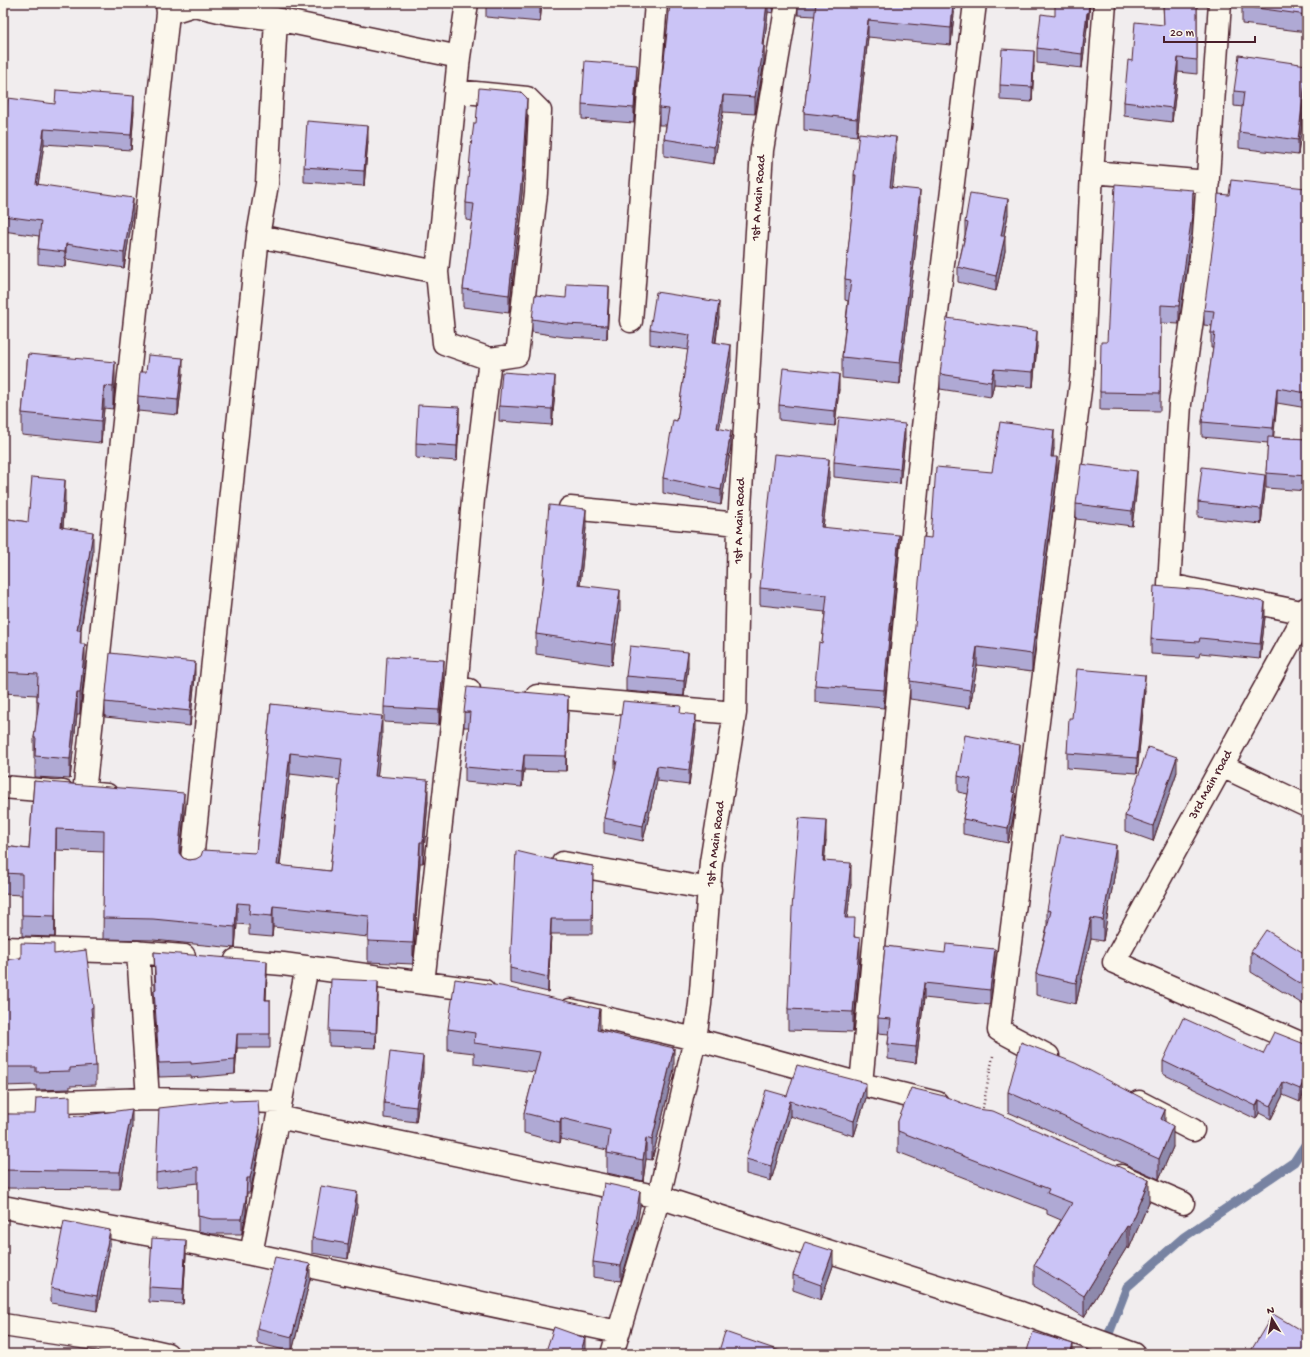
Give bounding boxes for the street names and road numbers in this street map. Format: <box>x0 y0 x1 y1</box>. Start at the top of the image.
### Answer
street label: 1st A Main Road <box>748 153 770 242</box>
street label: 1st A Main Road <box>731 476 749 565</box>
street label: 3rd Main road <box>1185 747 1237 823</box>
street label: 1st A Main Road <box>703 799 729 889</box>

